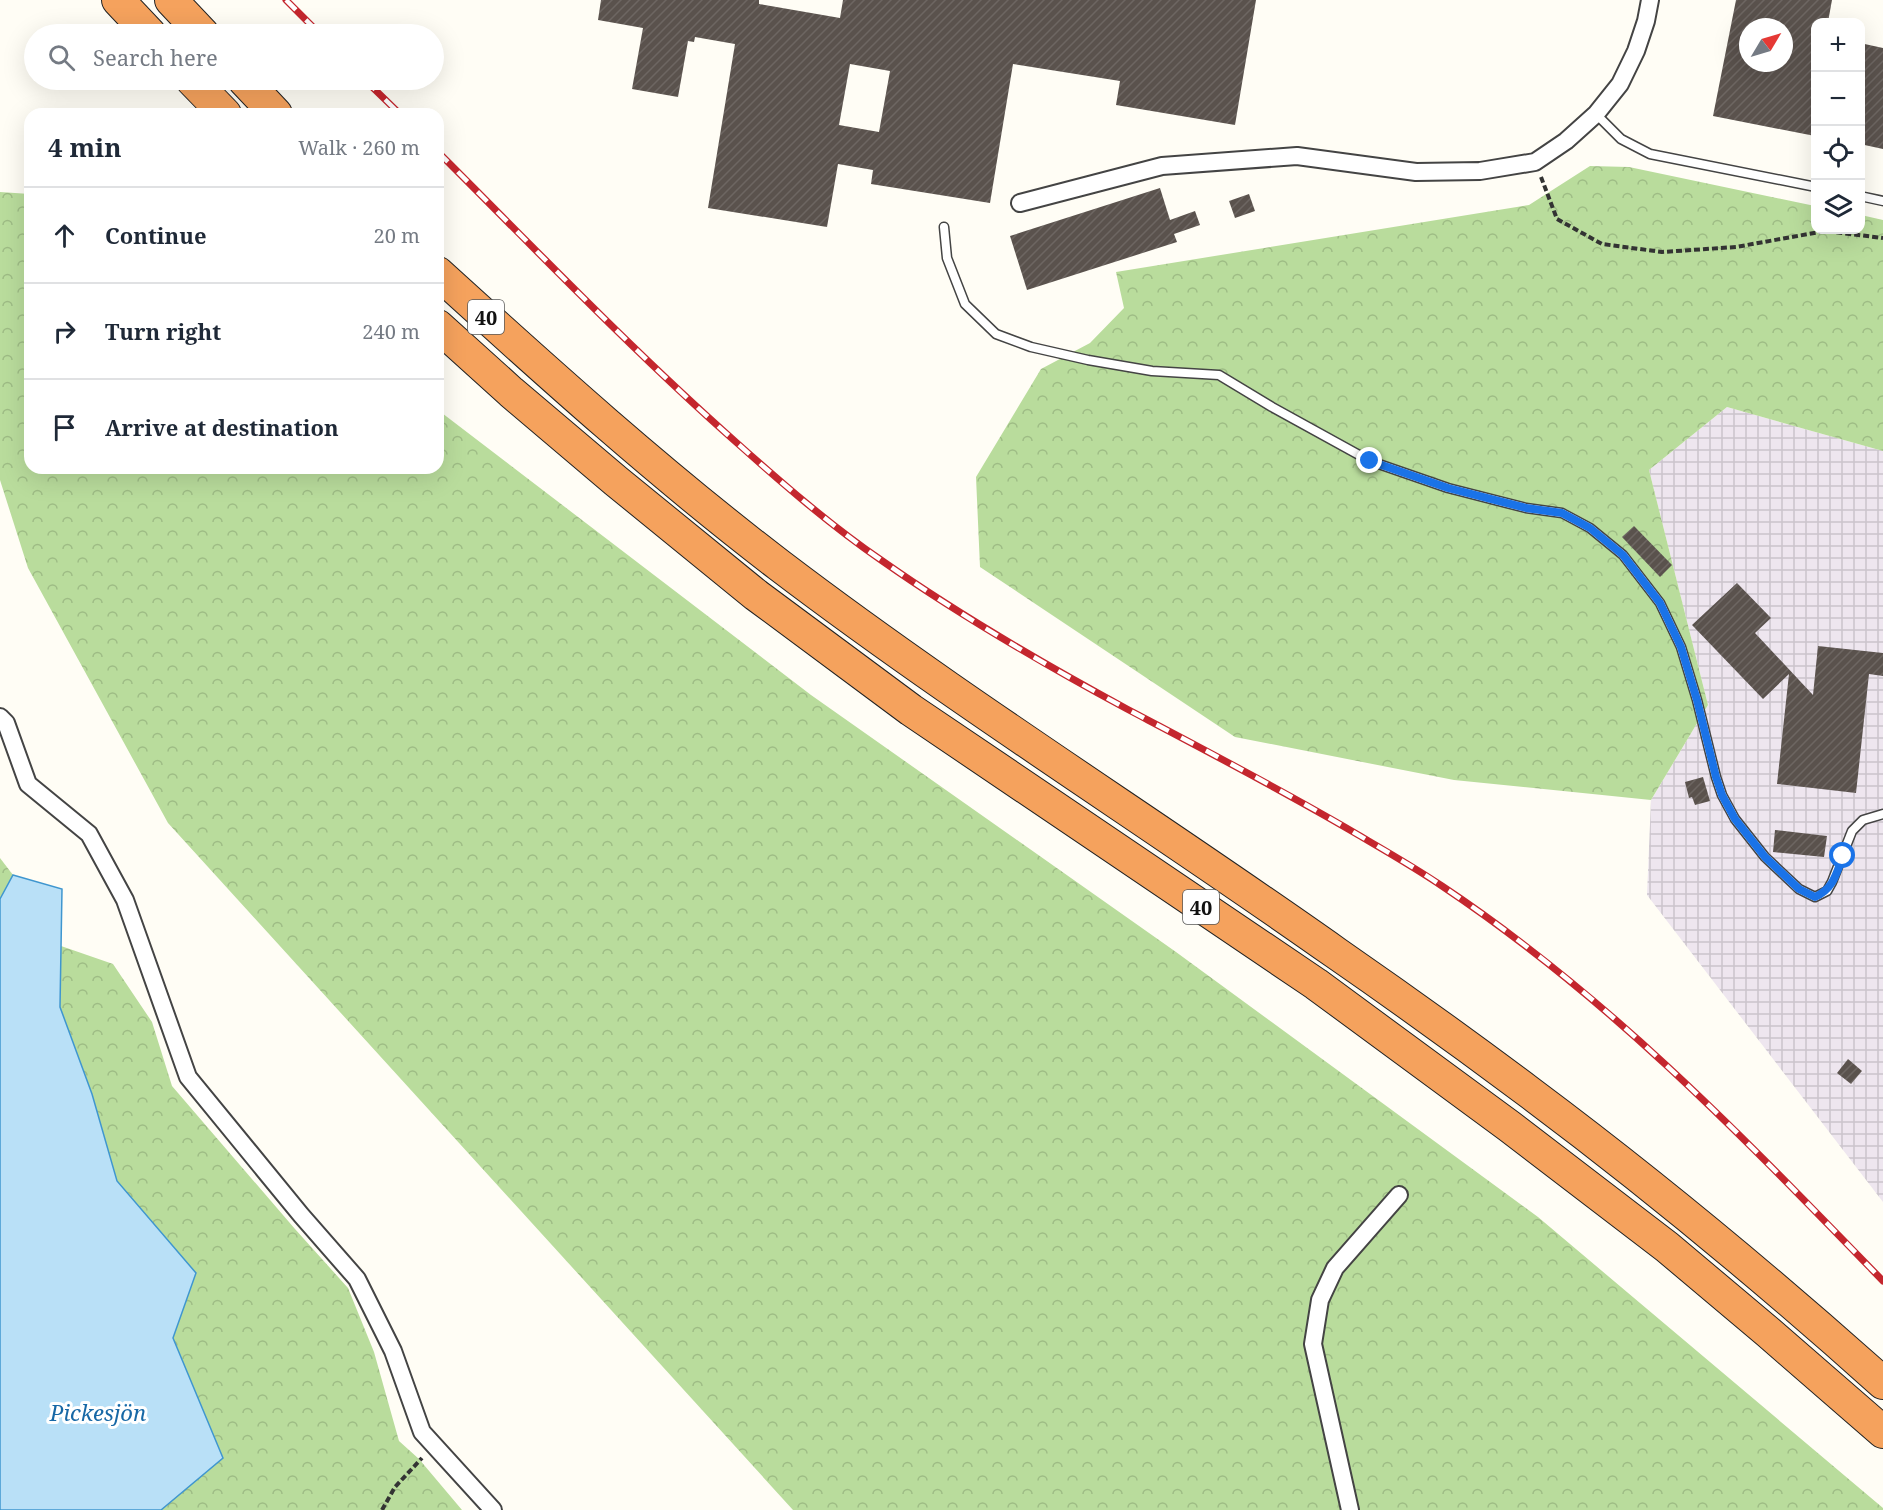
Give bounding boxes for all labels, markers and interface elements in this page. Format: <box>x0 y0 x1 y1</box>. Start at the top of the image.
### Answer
north arrow <box>1739 18 1793 72</box>
map controls <box>1811 18 1865 234</box>
button: + <box>1811 18 1865 72</box>
search box <box>24 24 444 90</box>
icon: search <box>45 41 78 74</box>
text: Search here <box>93 42 218 72</box>
button: − <box>1811 72 1865 126</box>
button: locate <box>1811 126 1865 180</box>
text: 4 min <box>48 129 122 165</box>
text: Walk · 260 m <box>298 134 420 161</box>
button: layers <box>1811 180 1865 234</box>
icon: ahead <box>48 219 81 252</box>
text: Continue <box>105 220 207 250</box>
text: 20 m <box>374 222 420 249</box>
road number: 40 <box>468 300 504 334</box>
icon: right <box>48 315 81 348</box>
text: Turn right <box>105 316 221 346</box>
text: 240 m <box>362 318 420 345</box>
icon: arrive <box>48 411 81 444</box>
text: Arrive at destination <box>105 412 339 442</box>
route end <box>1356 447 1382 473</box>
route start <box>1829 842 1855 868</box>
road number: 40 <box>1183 890 1219 924</box>
water label: Pickesjön <box>49 1397 146 1427</box>

